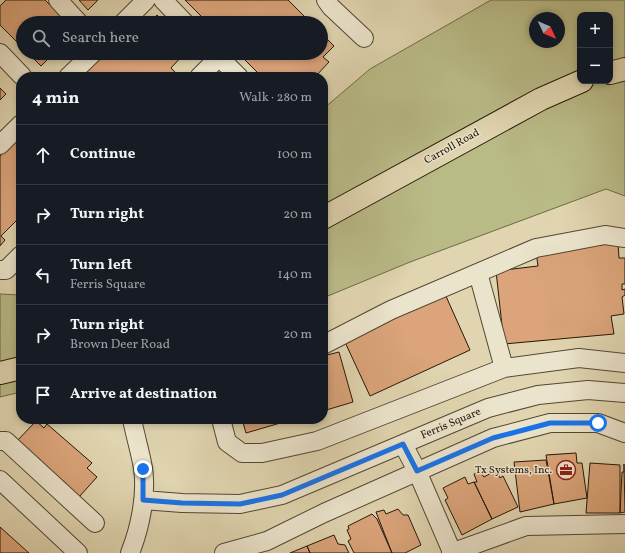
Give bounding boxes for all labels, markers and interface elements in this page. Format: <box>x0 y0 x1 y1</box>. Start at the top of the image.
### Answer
north arrow <box>529 12 565 48</box>
map controls <box>577 12 613 84</box>
button: + <box>577 12 613 48</box>
search box <box>16 16 328 60</box>
icon: search <box>30 27 52 49</box>
text: Search here <box>62 28 139 49</box>
button: − <box>577 48 613 84</box>
text: 4 min <box>32 87 79 110</box>
text: Walk · 280 m <box>239 89 312 107</box>
street label: Carroll Road <box>422 126 482 168</box>
icon: ahead <box>32 144 54 166</box>
text: Continue <box>70 144 135 165</box>
text: 100 m <box>277 146 312 164</box>
icon: right <box>32 204 54 226</box>
text: Turn right <box>70 204 144 225</box>
text: 20 m <box>283 206 312 224</box>
text: Turn left <box>70 255 132 276</box>
icon: left <box>32 264 54 286</box>
text: 140 m <box>278 266 312 284</box>
text: Ferris Square <box>70 276 145 294</box>
text: Turn right <box>70 315 144 336</box>
icon: right <box>32 324 54 346</box>
text: 20 m <box>283 326 312 344</box>
text: Brown Deer Road <box>70 336 170 354</box>
icon: arrive <box>32 384 54 406</box>
text: Arrive at destination <box>70 384 217 405</box>
street label: Ferris Square <box>419 405 483 443</box>
route start <box>589 414 607 432</box>
office icon: Tx Systems, Inc. <box>555 459 577 481</box>
route end <box>134 460 152 478</box>
place label: Tx Systems, Inc. <box>475 463 552 478</box>

